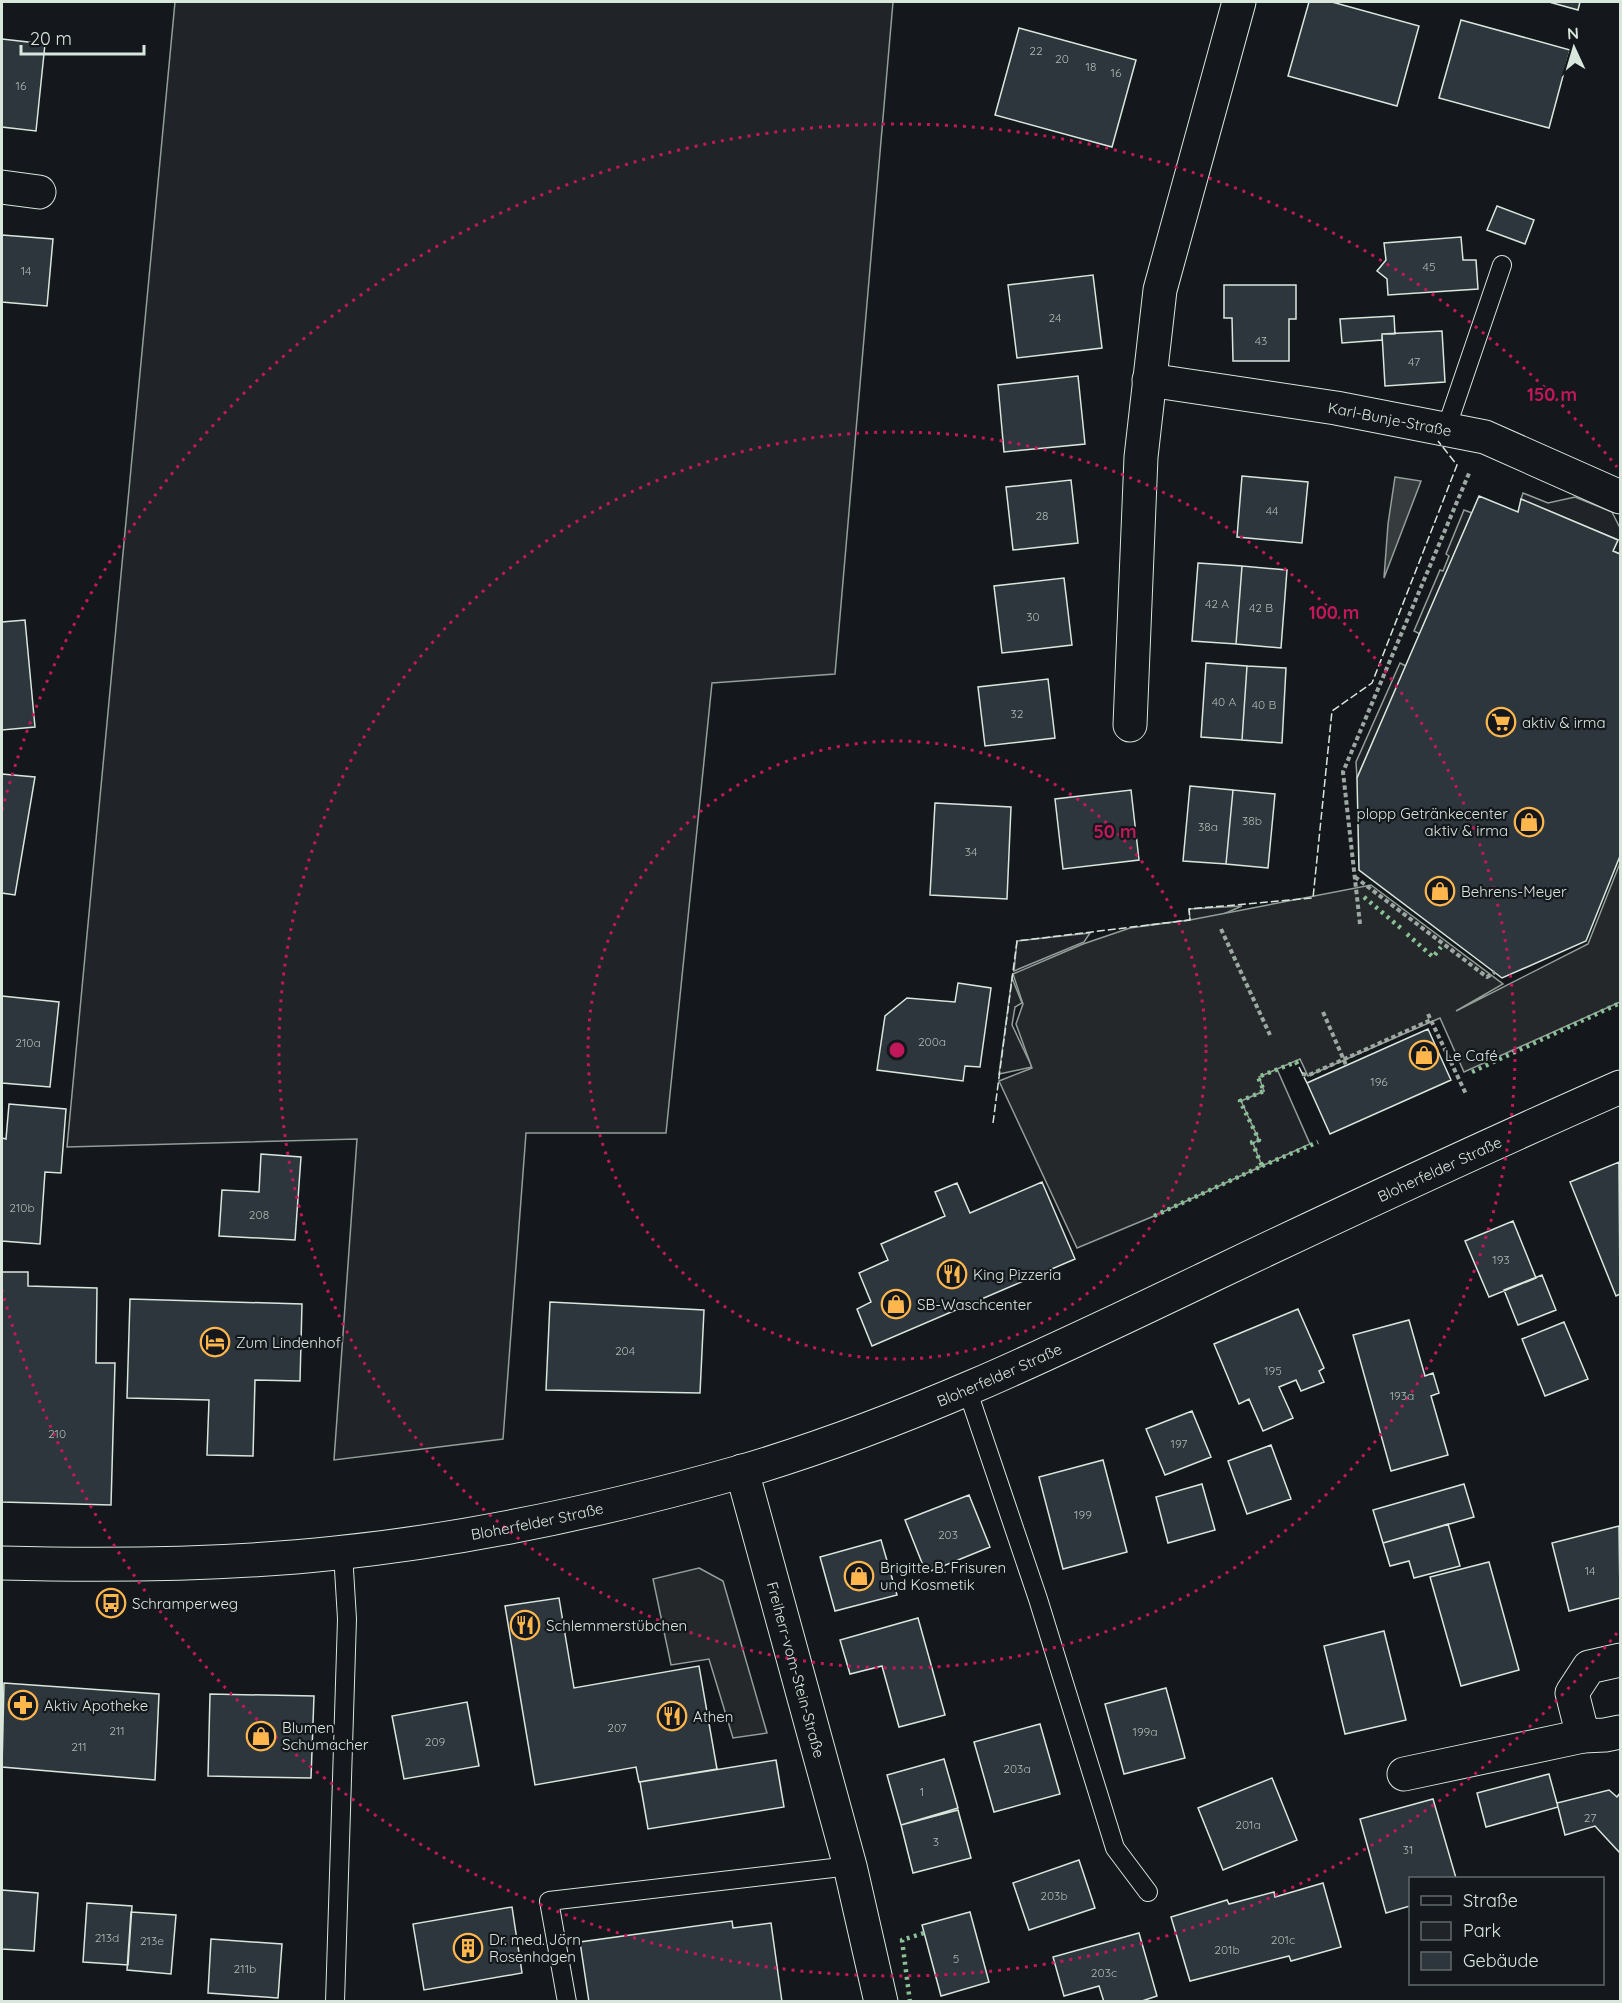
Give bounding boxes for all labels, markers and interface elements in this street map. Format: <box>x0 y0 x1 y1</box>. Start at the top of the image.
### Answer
scale bar <box>21 18 144 56</box>
north arrow <box>1544 18 1604 78</box>
text: N <box>1566 23 1580 43</box>
text: 20 m <box>30 27 72 50</box>
house number: 22 <box>1029 43 1043 58</box>
house number: 20 <box>1055 51 1069 66</box>
house number: 18 <box>1086 59 1096 74</box>
house number: 16 <box>1111 65 1122 80</box>
house number: 16 <box>16 78 27 93</box>
house number: 45 <box>1423 259 1435 274</box>
house number: 14 <box>21 263 31 278</box>
house number: 24 <box>1049 310 1061 325</box>
house number: 43 <box>1255 333 1267 348</box>
house number: 47 <box>1408 354 1420 369</box>
text: 150 m <box>1527 383 1577 406</box>
street label: Karl-Bunje-Straße <box>1327 397 1453 440</box>
house number: 44 <box>1266 503 1278 518</box>
house number: 28 <box>1035 508 1049 523</box>
house number: 42 A <box>1205 596 1229 611</box>
house number: 42 B <box>1249 600 1273 615</box>
text: 100 m <box>1309 601 1359 624</box>
house number: 30 <box>1026 609 1040 624</box>
house number: 40 A <box>1212 694 1236 709</box>
house number: 40 B <box>1252 697 1276 712</box>
house number: 32 <box>1011 706 1024 721</box>
supermarket icon: aktiv & irma <box>1485 706 1517 738</box>
place label: aktiv & irma <box>1522 713 1605 732</box>
place label: plopp Getränkecenter aktiv & irma <box>1357 804 1508 840</box>
shop icon: plopp Getränkecenter aktiv & irma <box>1513 806 1545 838</box>
house number: 38b <box>1242 813 1262 828</box>
house number: 38a <box>1198 819 1218 834</box>
text: 50 m <box>1093 820 1137 843</box>
house number: 34 <box>965 844 977 859</box>
shop icon: Behrens-Meyer <box>1424 875 1456 907</box>
place label: Behrens-Meyer <box>1461 882 1567 901</box>
house number: 200a <box>918 1034 946 1049</box>
house number: 210a <box>15 1035 41 1050</box>
shop icon: Le Café <box>1408 1039 1440 1071</box>
centre of rings <box>887 1040 907 1060</box>
place label: Le Café <box>1445 1046 1498 1065</box>
house number: 196 <box>1370 1074 1388 1089</box>
street label: Bloherfelder Straße <box>1374 1132 1505 1206</box>
house number: 210b <box>9 1200 35 1215</box>
house number: 208 <box>249 1207 269 1222</box>
house number: 193 <box>1492 1252 1510 1267</box>
restaurant icon: King Pizzeria <box>936 1258 968 1290</box>
place label: King Pizzeria <box>973 1265 1061 1284</box>
shop icon: SB-Waschcenter <box>880 1288 912 1320</box>
place label: SB-Waschcenter <box>917 1295 1032 1314</box>
hotel icon: Zum Lindenhof <box>199 1326 231 1358</box>
place label: Zum Lindenhof <box>236 1333 342 1352</box>
street label: Bloherfelder Straße <box>934 1339 1065 1410</box>
house number: 204 <box>615 1343 635 1358</box>
house number: 195 <box>1264 1363 1282 1378</box>
house number: 193a <box>1390 1388 1414 1403</box>
house number: 210 <box>48 1426 66 1441</box>
house number: 197 <box>1171 1436 1187 1451</box>
street label: Bloherfelder Straße <box>469 1498 605 1544</box>
house number: 199 <box>1074 1507 1092 1522</box>
house number: 203 <box>938 1527 958 1542</box>
place label: Brigitte B. Frisuren und Kosmetik <box>880 1558 1006 1594</box>
shop icon: Brigitte B. Frisuren und Kosmetik <box>843 1560 875 1592</box>
house number: 14 <box>1585 1563 1595 1578</box>
street label: Freiherr-vom-Stein-Straße <box>763 1579 829 1760</box>
bus stop icon: Schramperweg <box>95 1587 127 1619</box>
place label: Schramperweg <box>132 1594 238 1613</box>
restaurant icon: Schlemmerstübchen <box>509 1609 541 1641</box>
place label: Schlemmerstübchen <box>546 1616 687 1635</box>
pharmacy icon: Aktiv Apotheke <box>7 1689 39 1721</box>
place label: Aktiv Apotheke <box>44 1696 148 1715</box>
restaurant icon: Athen <box>656 1700 688 1732</box>
place label: Athen <box>693 1707 733 1726</box>
place label: Blumen Schumacher <box>282 1718 369 1754</box>
shop icon: Blumen Schumacher <box>245 1720 277 1752</box>
house number: 207 <box>607 1720 627 1735</box>
house number: 211 <box>109 1723 125 1738</box>
house number: 199a <box>1132 1724 1158 1739</box>
house number: 209 <box>425 1734 446 1749</box>
house number: 211 <box>71 1739 87 1754</box>
house number: 203a <box>1003 1761 1031 1776</box>
house number: 1 <box>920 1784 924 1799</box>
house number: 27 <box>1584 1810 1596 1825</box>
house number: 201a <box>1235 1817 1261 1832</box>
house number: 3 <box>933 1834 939 1849</box>
house number: 31 <box>1403 1842 1413 1857</box>
legend <box>1409 1877 1604 1985</box>
house number: 203b <box>1040 1888 1068 1903</box>
text: Straße <box>1463 1889 1518 1912</box>
text: Park <box>1463 1919 1501 1942</box>
house number: 213d <box>95 1930 119 1945</box>
place label: Dr. med. Jörn Rosenhagen <box>489 1930 581 1966</box>
building icon: Dr. med. Jörn Rosenhagen <box>452 1932 484 1964</box>
house number: 201c <box>1271 1932 1295 1947</box>
house number: 213e <box>140 1933 164 1948</box>
house number: 201b <box>1214 1942 1240 1957</box>
text: Gebäude <box>1463 1949 1539 1972</box>
house number: 5 <box>953 1951 959 1966</box>
house number: 211b <box>234 1961 256 1976</box>
house number: 203c <box>1091 1965 1117 1980</box>

